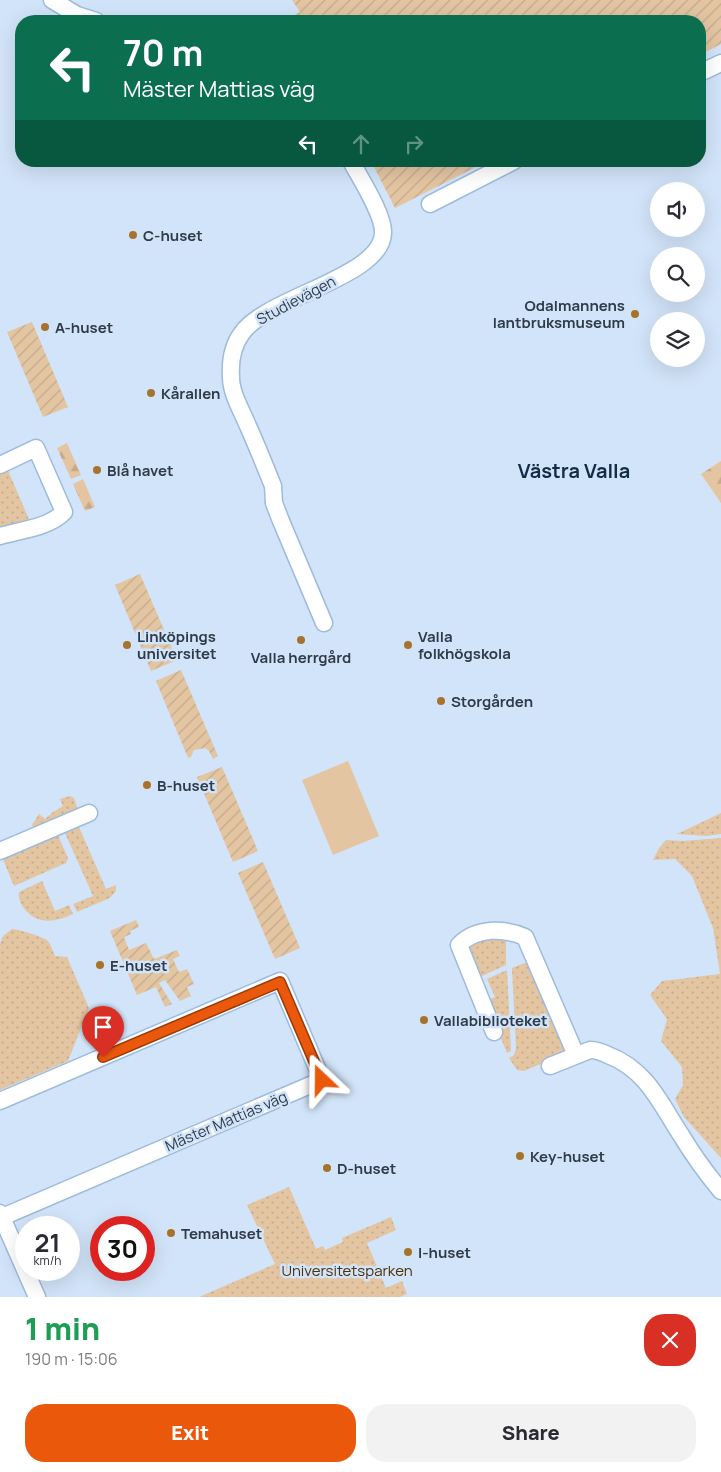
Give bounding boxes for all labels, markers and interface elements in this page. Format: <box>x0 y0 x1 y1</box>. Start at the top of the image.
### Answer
text: 70 m <box>123 29 203 77</box>
icon: left <box>40 35 105 100</box>
text: Mäster Mattias väg <box>123 74 315 104</box>
icon: left <box>294 130 322 158</box>
icon: ahead <box>347 130 375 158</box>
icon: right <box>400 130 428 158</box>
map controls <box>650 182 705 367</box>
button: sound <box>650 182 705 237</box>
place label: C-huset <box>143 225 203 246</box>
marker: C-huset <box>127 229 139 241</box>
button: search <box>650 247 705 302</box>
street label: Studievägen <box>253 270 339 330</box>
place label: Odalmannens lantbruksmuseum <box>493 295 625 333</box>
marker: Odalmannens lantbruksmuseum <box>629 308 641 320</box>
button: layers <box>650 312 705 367</box>
place label: A-huset <box>55 317 113 338</box>
marker: A-huset <box>39 321 51 333</box>
place label: Kårallen <box>161 383 220 404</box>
marker: Kårallen <box>145 387 157 399</box>
district label: Västra Valla <box>518 457 630 484</box>
place label: Blå havet <box>107 460 174 481</box>
marker: Blå havet <box>91 464 103 476</box>
place label: Linköpings universitet <box>137 626 217 664</box>
place label: Valla folkhögskola <box>418 626 511 664</box>
marker: Valla herrgård <box>295 634 307 646</box>
marker: Linköpings universitet <box>121 639 133 651</box>
marker: Valla folkhögskola <box>402 639 414 651</box>
place label: Valla herrgård <box>251 647 351 668</box>
place label: Storgården <box>451 691 533 712</box>
marker: Storgården <box>435 695 447 707</box>
place label: B-huset <box>157 775 215 796</box>
marker: B-huset <box>141 779 153 791</box>
place label: E-huset <box>110 955 168 976</box>
marker: E-huset <box>94 959 106 971</box>
pin <box>82 1006 124 1057</box>
place label: Vallabiblioteket <box>434 1010 548 1031</box>
icon: arrive <box>89 1013 117 1041</box>
marker: Vallabiblioteket <box>418 1014 430 1026</box>
position arrow <box>295 1053 347 1105</box>
street label: Mäster Mattias väg <box>162 1086 290 1156</box>
place label: Key-huset <box>530 1146 605 1167</box>
marker: Key-huset <box>514 1150 526 1162</box>
place label: D-huset <box>337 1158 396 1179</box>
marker: D-huset <box>321 1162 333 1174</box>
speed limit sign: 30 <box>90 1216 155 1281</box>
place label: Temahuset <box>181 1223 262 1244</box>
text: 21 <box>35 1225 60 1260</box>
marker: Temahuset <box>165 1227 177 1239</box>
place label: I-huset <box>418 1242 471 1263</box>
marker: I-huset <box>402 1246 414 1258</box>
text: km/h <box>34 1252 61 1269</box>
park label: Universitetsparken <box>281 1260 413 1281</box>
text: 1 min <box>25 1308 100 1349</box>
button: close <box>644 1314 696 1366</box>
text: 190 m · 15:06 <box>25 1348 118 1370</box>
button: Exit <box>25 1404 356 1462</box>
button: Share <box>366 1404 696 1462</box>

